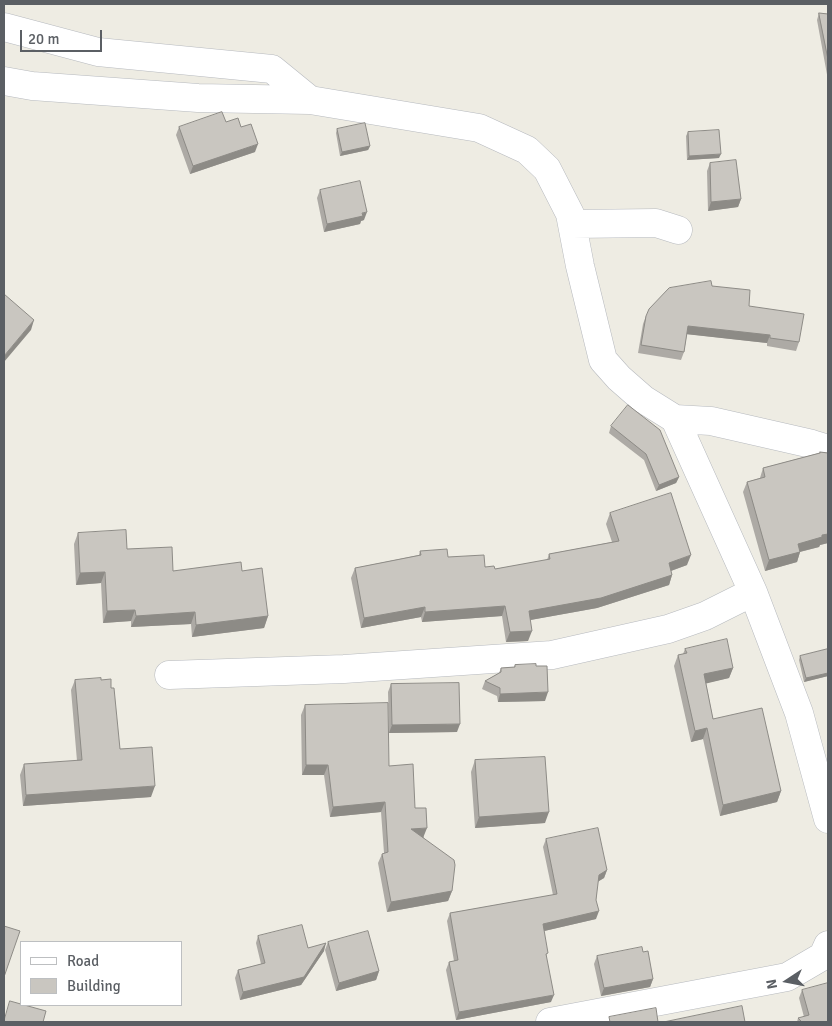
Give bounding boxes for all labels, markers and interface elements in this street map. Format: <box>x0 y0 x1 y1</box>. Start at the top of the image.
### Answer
scale bar <box>22 20 105 52</box>
text: 20 m <box>28 30 59 48</box>
legend <box>20 941 182 1006</box>
text: Road <box>67 952 99 970</box>
north arrow <box>762 956 812 1006</box>
text: Building <box>67 977 121 995</box>
text: N <box>763 978 781 990</box>

